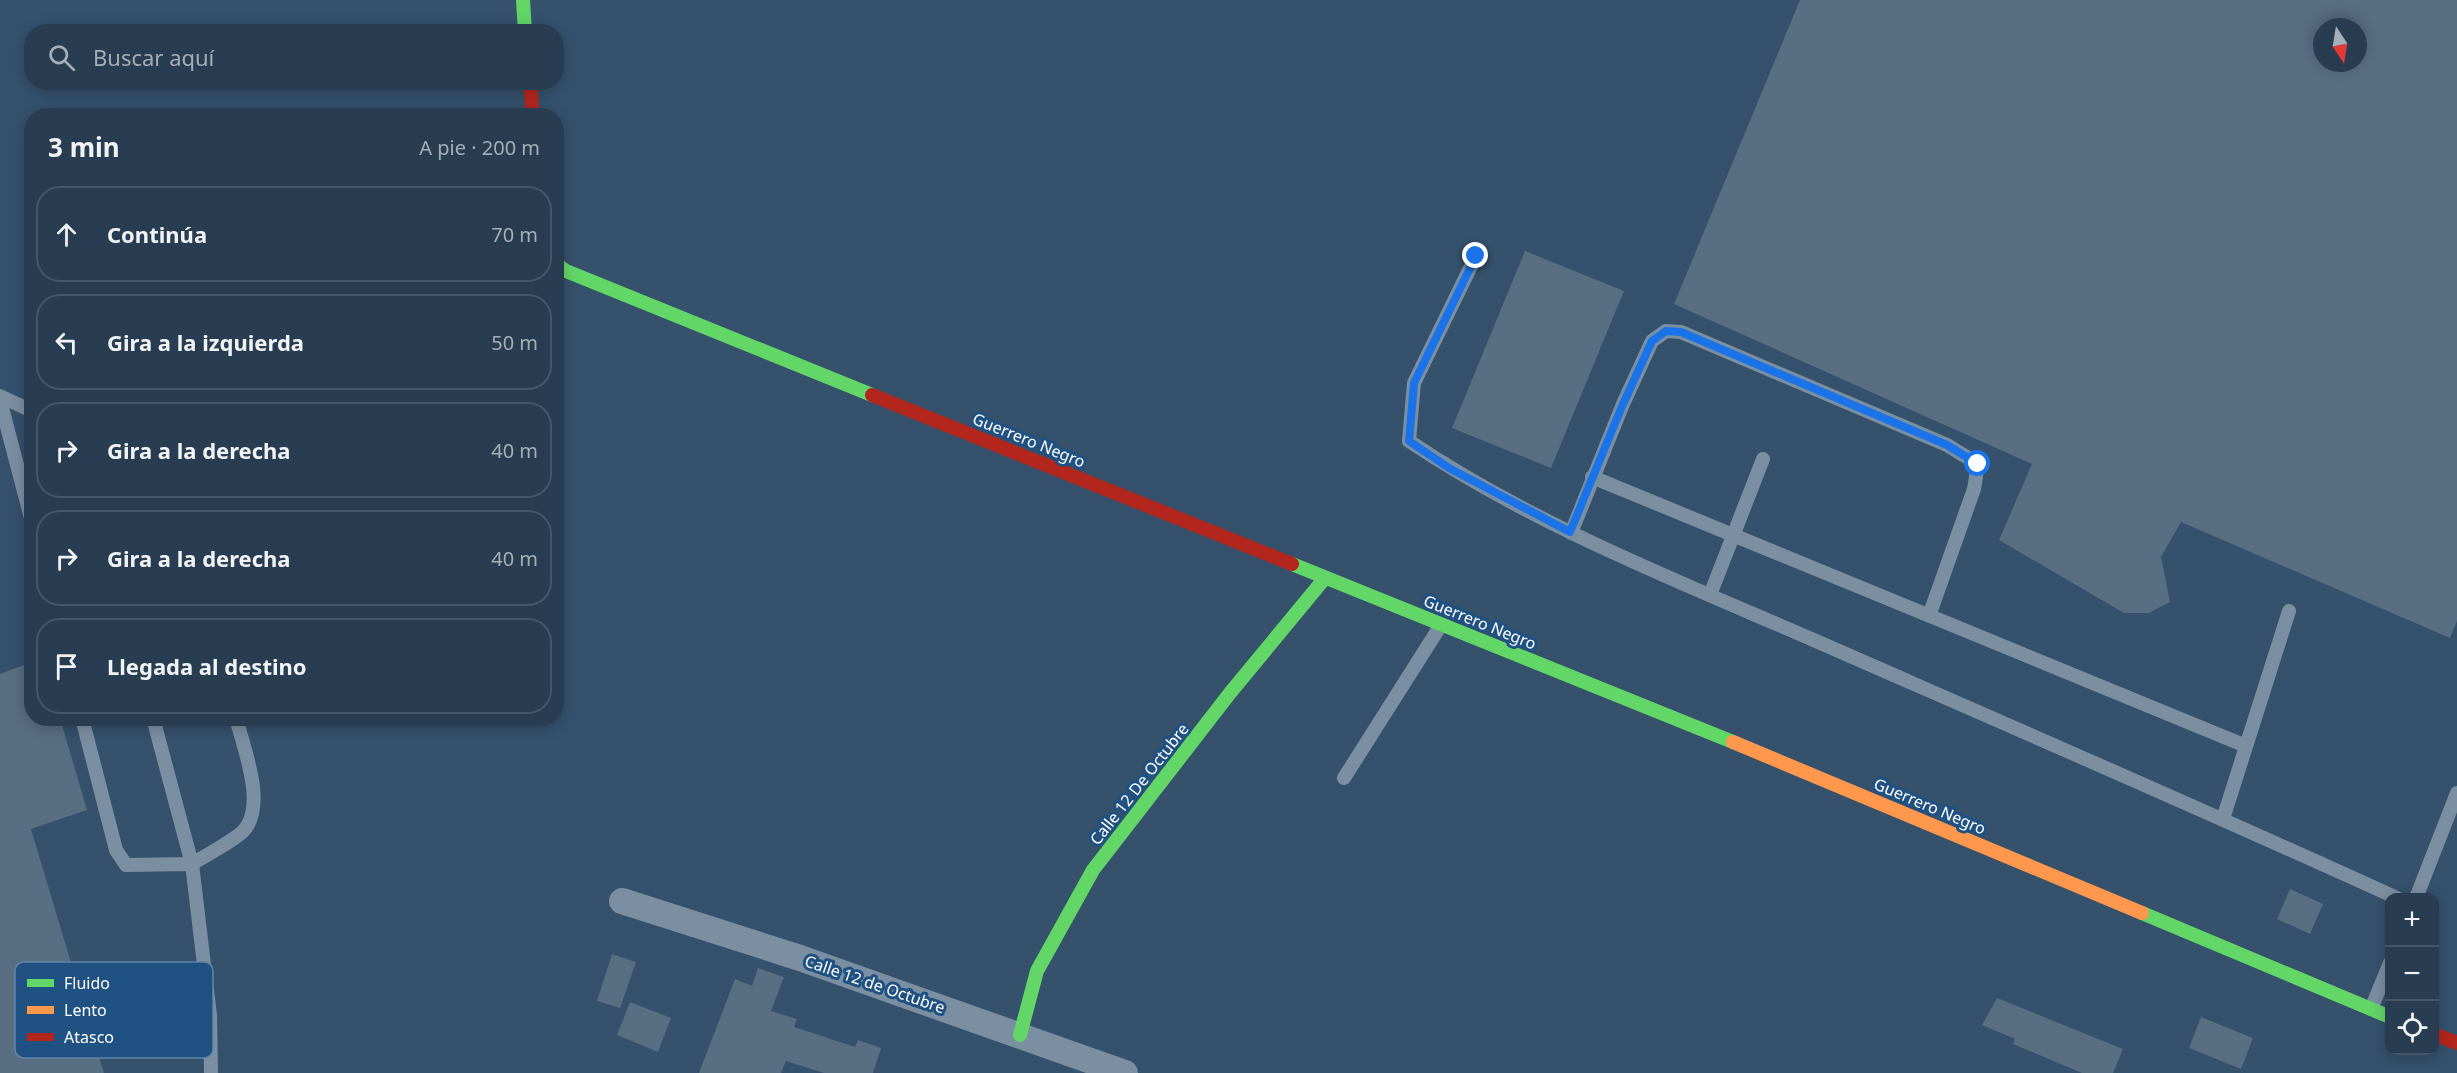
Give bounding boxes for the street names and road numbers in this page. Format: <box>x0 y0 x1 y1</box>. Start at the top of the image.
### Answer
street label: Guerrero Negro <box>969 407 1089 473</box>
street label: Guerrero Negro <box>1420 589 1540 655</box>
street label: Calle 12 De Octubre <box>1085 719 1193 849</box>
street label: Guerrero Negro <box>1871 773 1989 839</box>
street label: Calle 12 de Octubre <box>802 950 948 1018</box>

